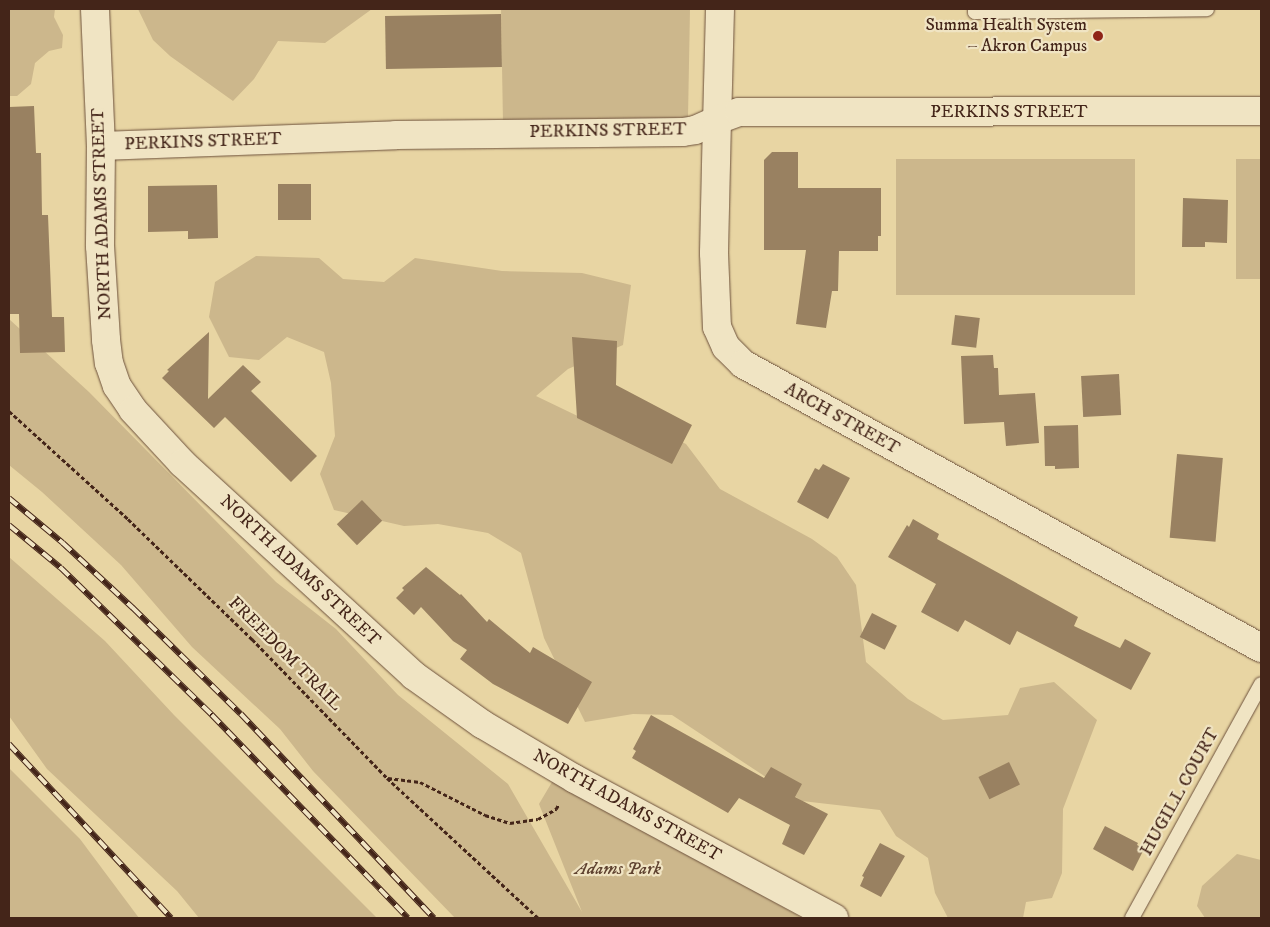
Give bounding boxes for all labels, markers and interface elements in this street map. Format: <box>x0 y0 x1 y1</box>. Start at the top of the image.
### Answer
place label: Summa Health System – Akron Campus <box>925 15 1087 58</box>
marker: Summa Health System – Akron Campus <box>1091 29 1105 43</box>
street label: PERKINS STREET <box>930 101 1088 123</box>
street label: NORTH ADAMS STREET <box>88 108 116 320</box>
street label: PERKINS STREET <box>529 119 687 143</box>
street label: PERKINS STREET <box>124 128 282 156</box>
street label: ARCH STREET <box>781 378 903 460</box>
street label: NORTH ADAMS STREET <box>215 491 385 651</box>
street label: FREEDOM TRAIL <box>224 593 346 715</box>
street label: HUGILL COURT <box>1136 724 1224 860</box>
street label: NORTH ADAMS STREET <box>529 745 725 867</box>
park label: Adams Park <box>575 858 661 880</box>

